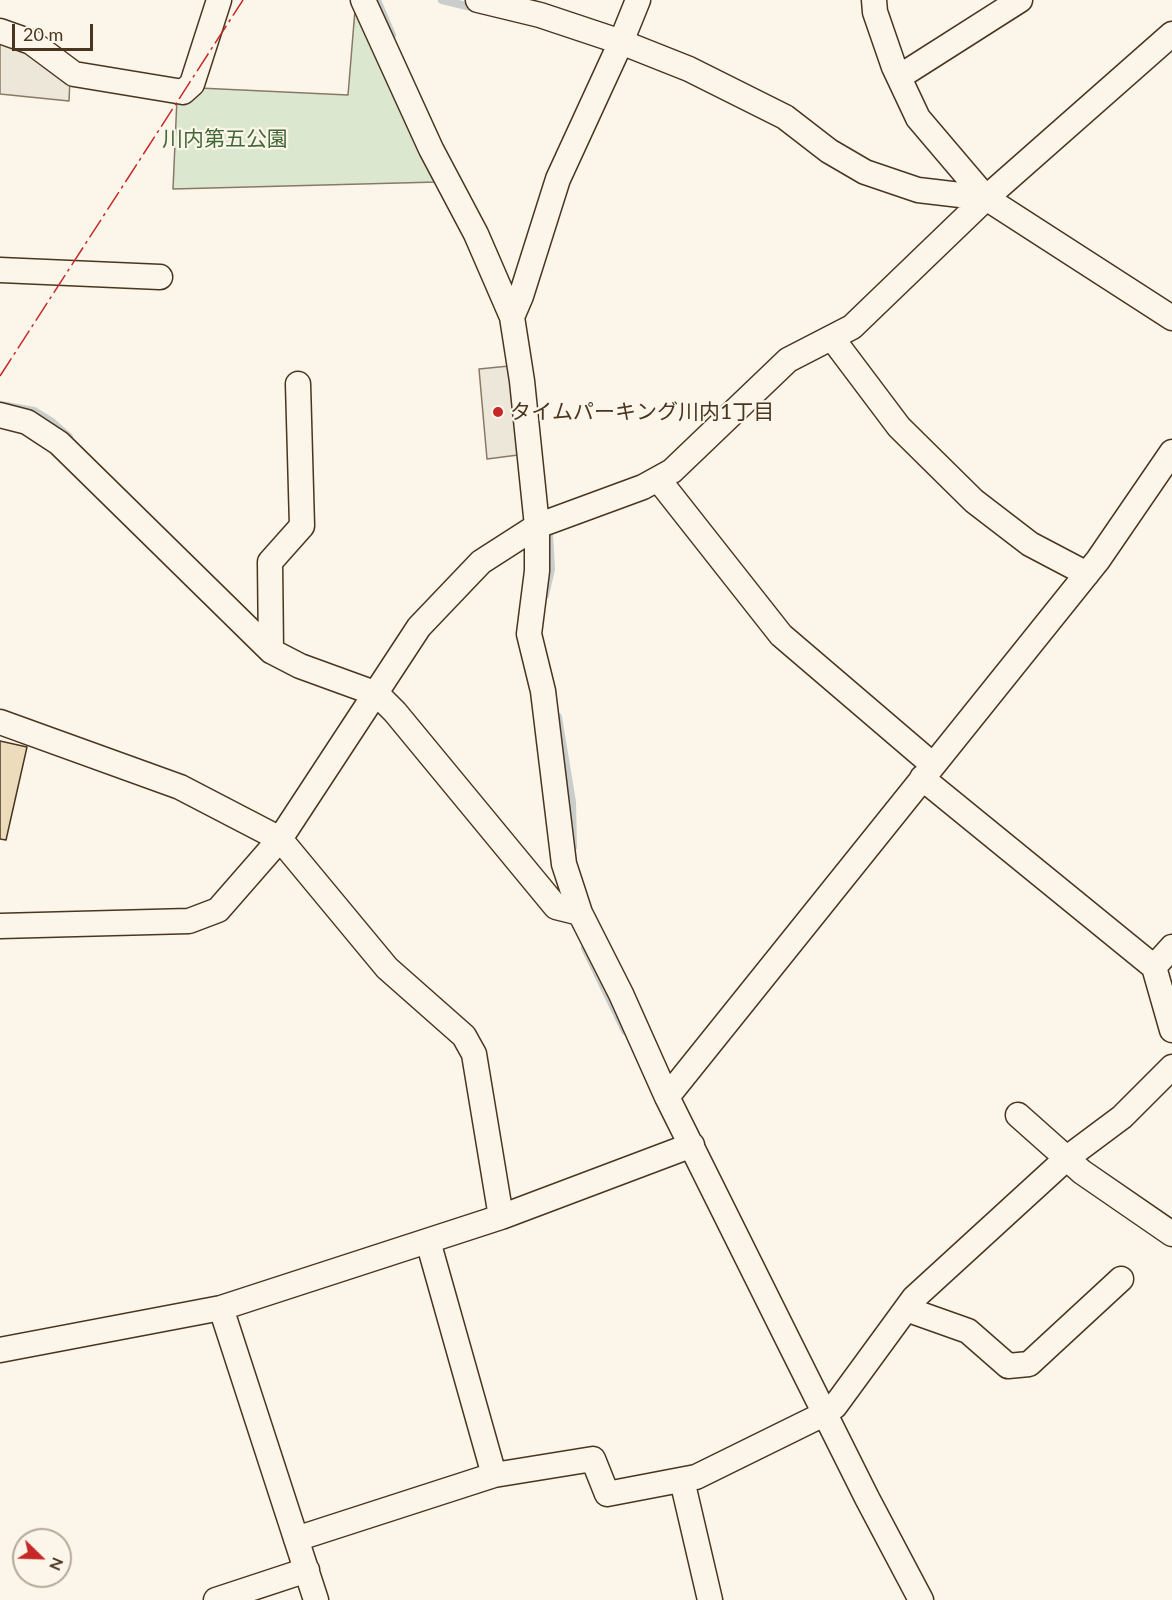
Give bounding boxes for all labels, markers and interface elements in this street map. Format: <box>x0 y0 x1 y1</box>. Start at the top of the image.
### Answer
scale bar <box>15 12 96 50</box>
text: 20 m <box>23 23 63 45</box>
park label: 川内第五公園 <box>162 126 288 152</box>
place label: タイムパーキング川内1丁目 <box>510 399 774 425</box>
marker: タイムパーキング川内1丁目 <box>491 405 505 419</box>
north arrow <box>12 1528 72 1588</box>
text: N <box>46 1555 68 1574</box>

